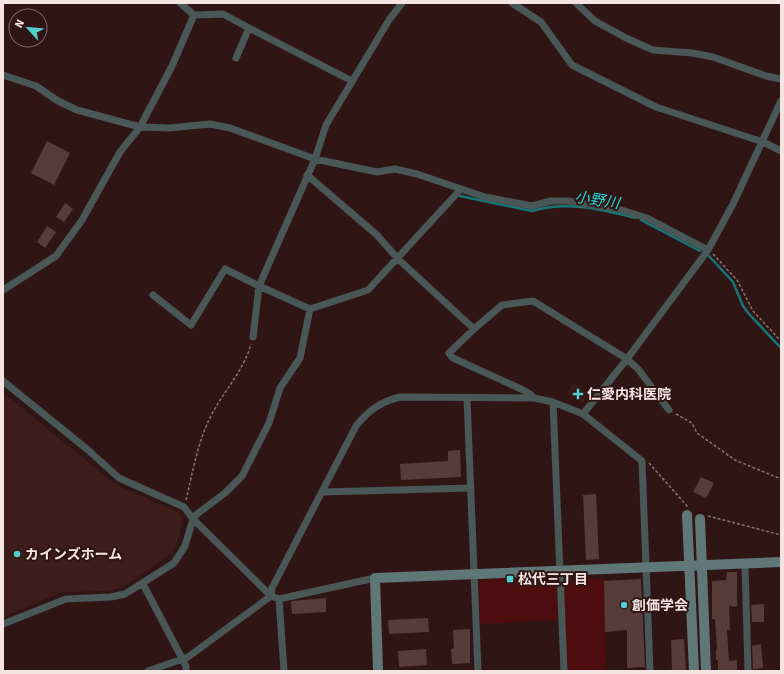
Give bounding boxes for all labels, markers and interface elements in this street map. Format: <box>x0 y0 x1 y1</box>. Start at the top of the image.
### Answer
north arrow <box>8 8 48 48</box>
text: N <box>12 17 27 30</box>
water label: 小野川 <box>573 188 623 213</box>
place label: 仁愛内科医院 <box>587 386 671 403</box>
marker: 仁愛内科医院 <box>572 388 584 400</box>
place label: カインズホーム <box>25 546 122 563</box>
marker: カインズホーム <box>12 549 22 559</box>
place label: 松代三丁目 <box>518 571 588 588</box>
marker: 松代三丁目 <box>505 574 515 584</box>
place label: 創価学会 <box>632 597 688 614</box>
marker: 創価学会 <box>619 600 629 610</box>

